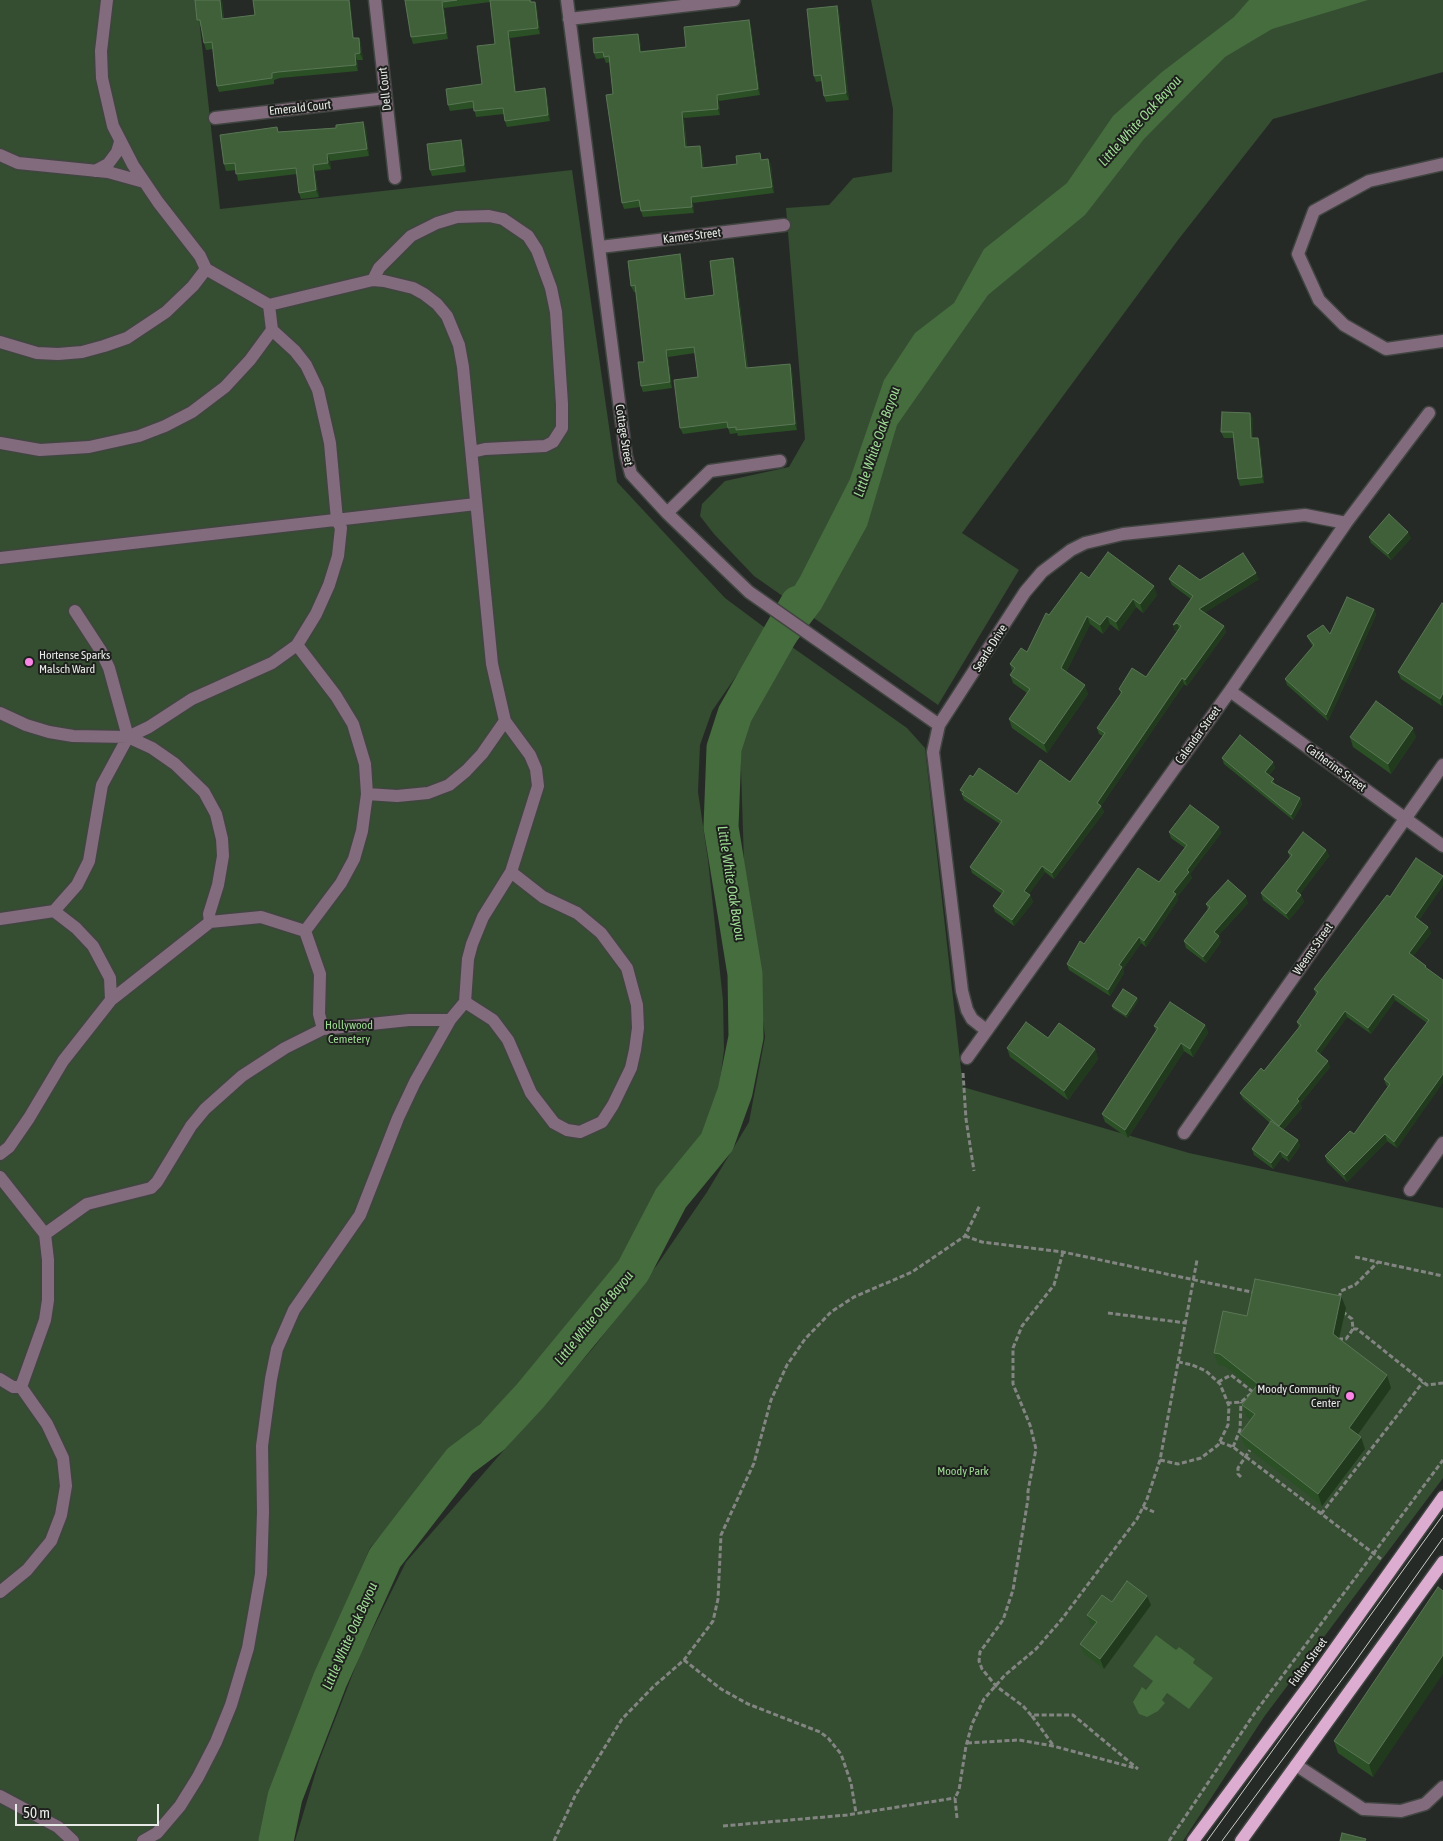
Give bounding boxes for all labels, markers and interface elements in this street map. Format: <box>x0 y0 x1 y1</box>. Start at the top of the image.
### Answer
street label: Dell Court <box>376 66 394 112</box>
water label: Little White Oak Bayou <box>1095 72 1185 170</box>
street label: Emerald Court <box>268 98 332 118</box>
street label: Karnes Street <box>662 225 722 247</box>
water label: Little White Oak Bayou <box>850 385 904 499</box>
street label: Cottage Street <box>612 403 636 467</box>
street label: Searle Drive <box>970 622 1010 674</box>
place label: Hortense Sparks Malsch Ward <box>39 648 110 676</box>
marker: Hortense Sparks Malsch Ward <box>23 656 35 668</box>
street label: Calendar Street <box>1172 703 1224 767</box>
street label: Catherine Street <box>1303 741 1369 795</box>
water label: Little White Oak Bayou <box>714 825 748 941</box>
street label: Weems Street <box>1290 920 1336 978</box>
park label: Hollywood Cemetery <box>325 1018 373 1046</box>
water label: Little White Oak Bayou <box>551 1268 637 1368</box>
place label: Moody Community Center <box>1257 1382 1340 1410</box>
marker: Moody Community Center <box>1344 1390 1356 1402</box>
park label: Moody Park <box>937 1464 989 1478</box>
water label: Little White Oak Bayou <box>319 1580 381 1692</box>
street label: Fulton Street <box>1286 1635 1330 1689</box>
scale bar <box>18 1794 161 1826</box>
text: 50 m <box>23 1804 50 1821</box>

